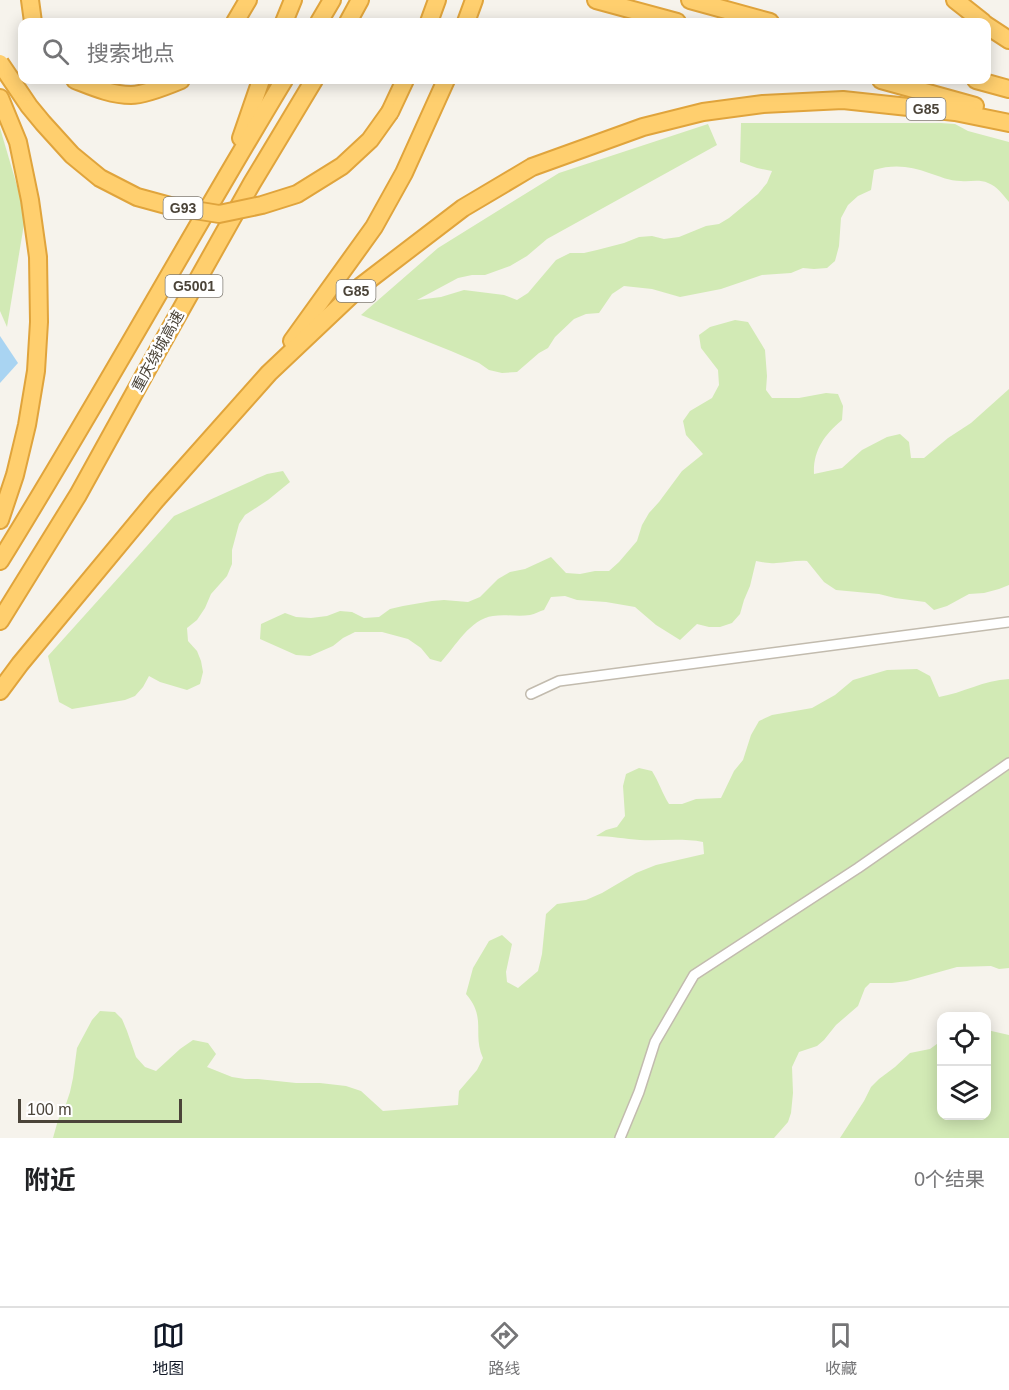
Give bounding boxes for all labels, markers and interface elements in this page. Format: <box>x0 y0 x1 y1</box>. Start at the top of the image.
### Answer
search box <box>18 18 991 84</box>
icon: search <box>39 35 72 68</box>
text: 搜索地点 <box>87 41 175 66</box>
road number: G85 <box>906 98 946 120</box>
road number: G93 <box>164 197 202 219</box>
road number: G5001 <box>166 275 222 297</box>
road number: G85 <box>336 280 376 302</box>
street label: 重庆绕城高速 <box>128 307 187 394</box>
map controls <box>937 1012 991 1120</box>
button: locate <box>937 1012 991 1066</box>
button: layers <box>937 1066 991 1120</box>
scale bar <box>18 1096 182 1124</box>
text: 100 m <box>27 1101 71 1118</box>
text: 附近 <box>24 1165 76 1195</box>
text: 0个结果 <box>914 1168 985 1190</box>
tab: 地图 <box>152 1319 185 1379</box>
tab: 路线 <box>488 1319 521 1379</box>
tab: 收藏 <box>824 1319 857 1379</box>

